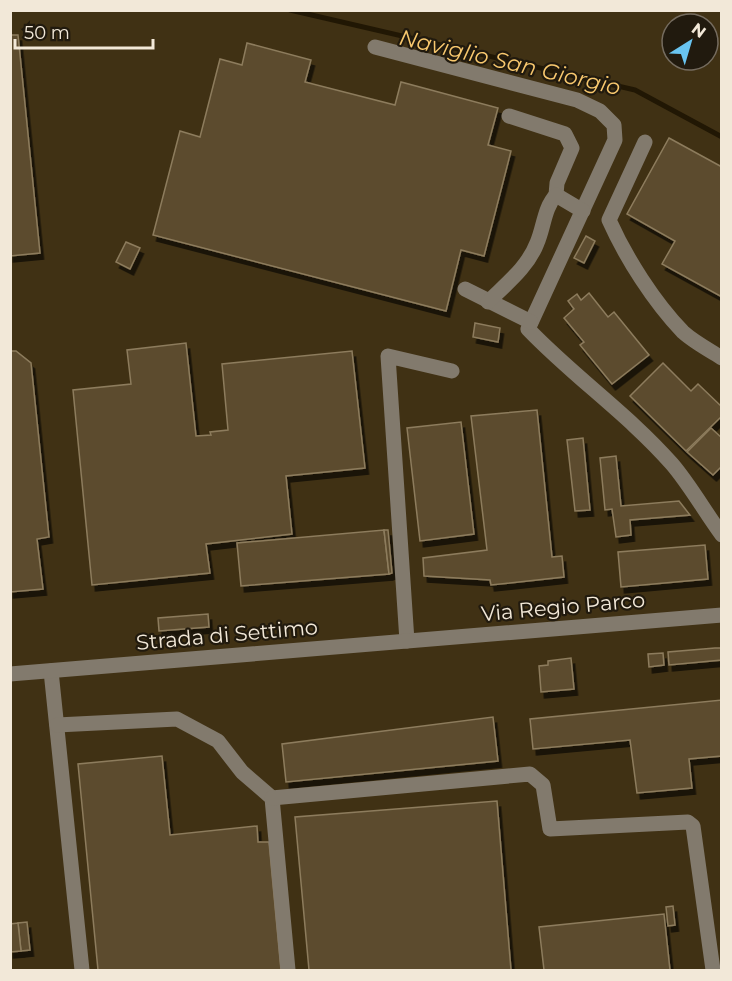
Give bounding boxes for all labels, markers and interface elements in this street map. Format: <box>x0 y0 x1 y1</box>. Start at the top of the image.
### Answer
scale bar <box>15 12 153 50</box>
north arrow <box>660 12 720 72</box>
text: N <box>688 19 710 42</box>
text: 50 m <box>24 22 70 44</box>
water label: Naviglio San Giorgio <box>397 24 623 101</box>
street label: Via Regio Parco <box>480 587 646 626</box>
street label: Strada di Settimo <box>135 614 319 655</box>

